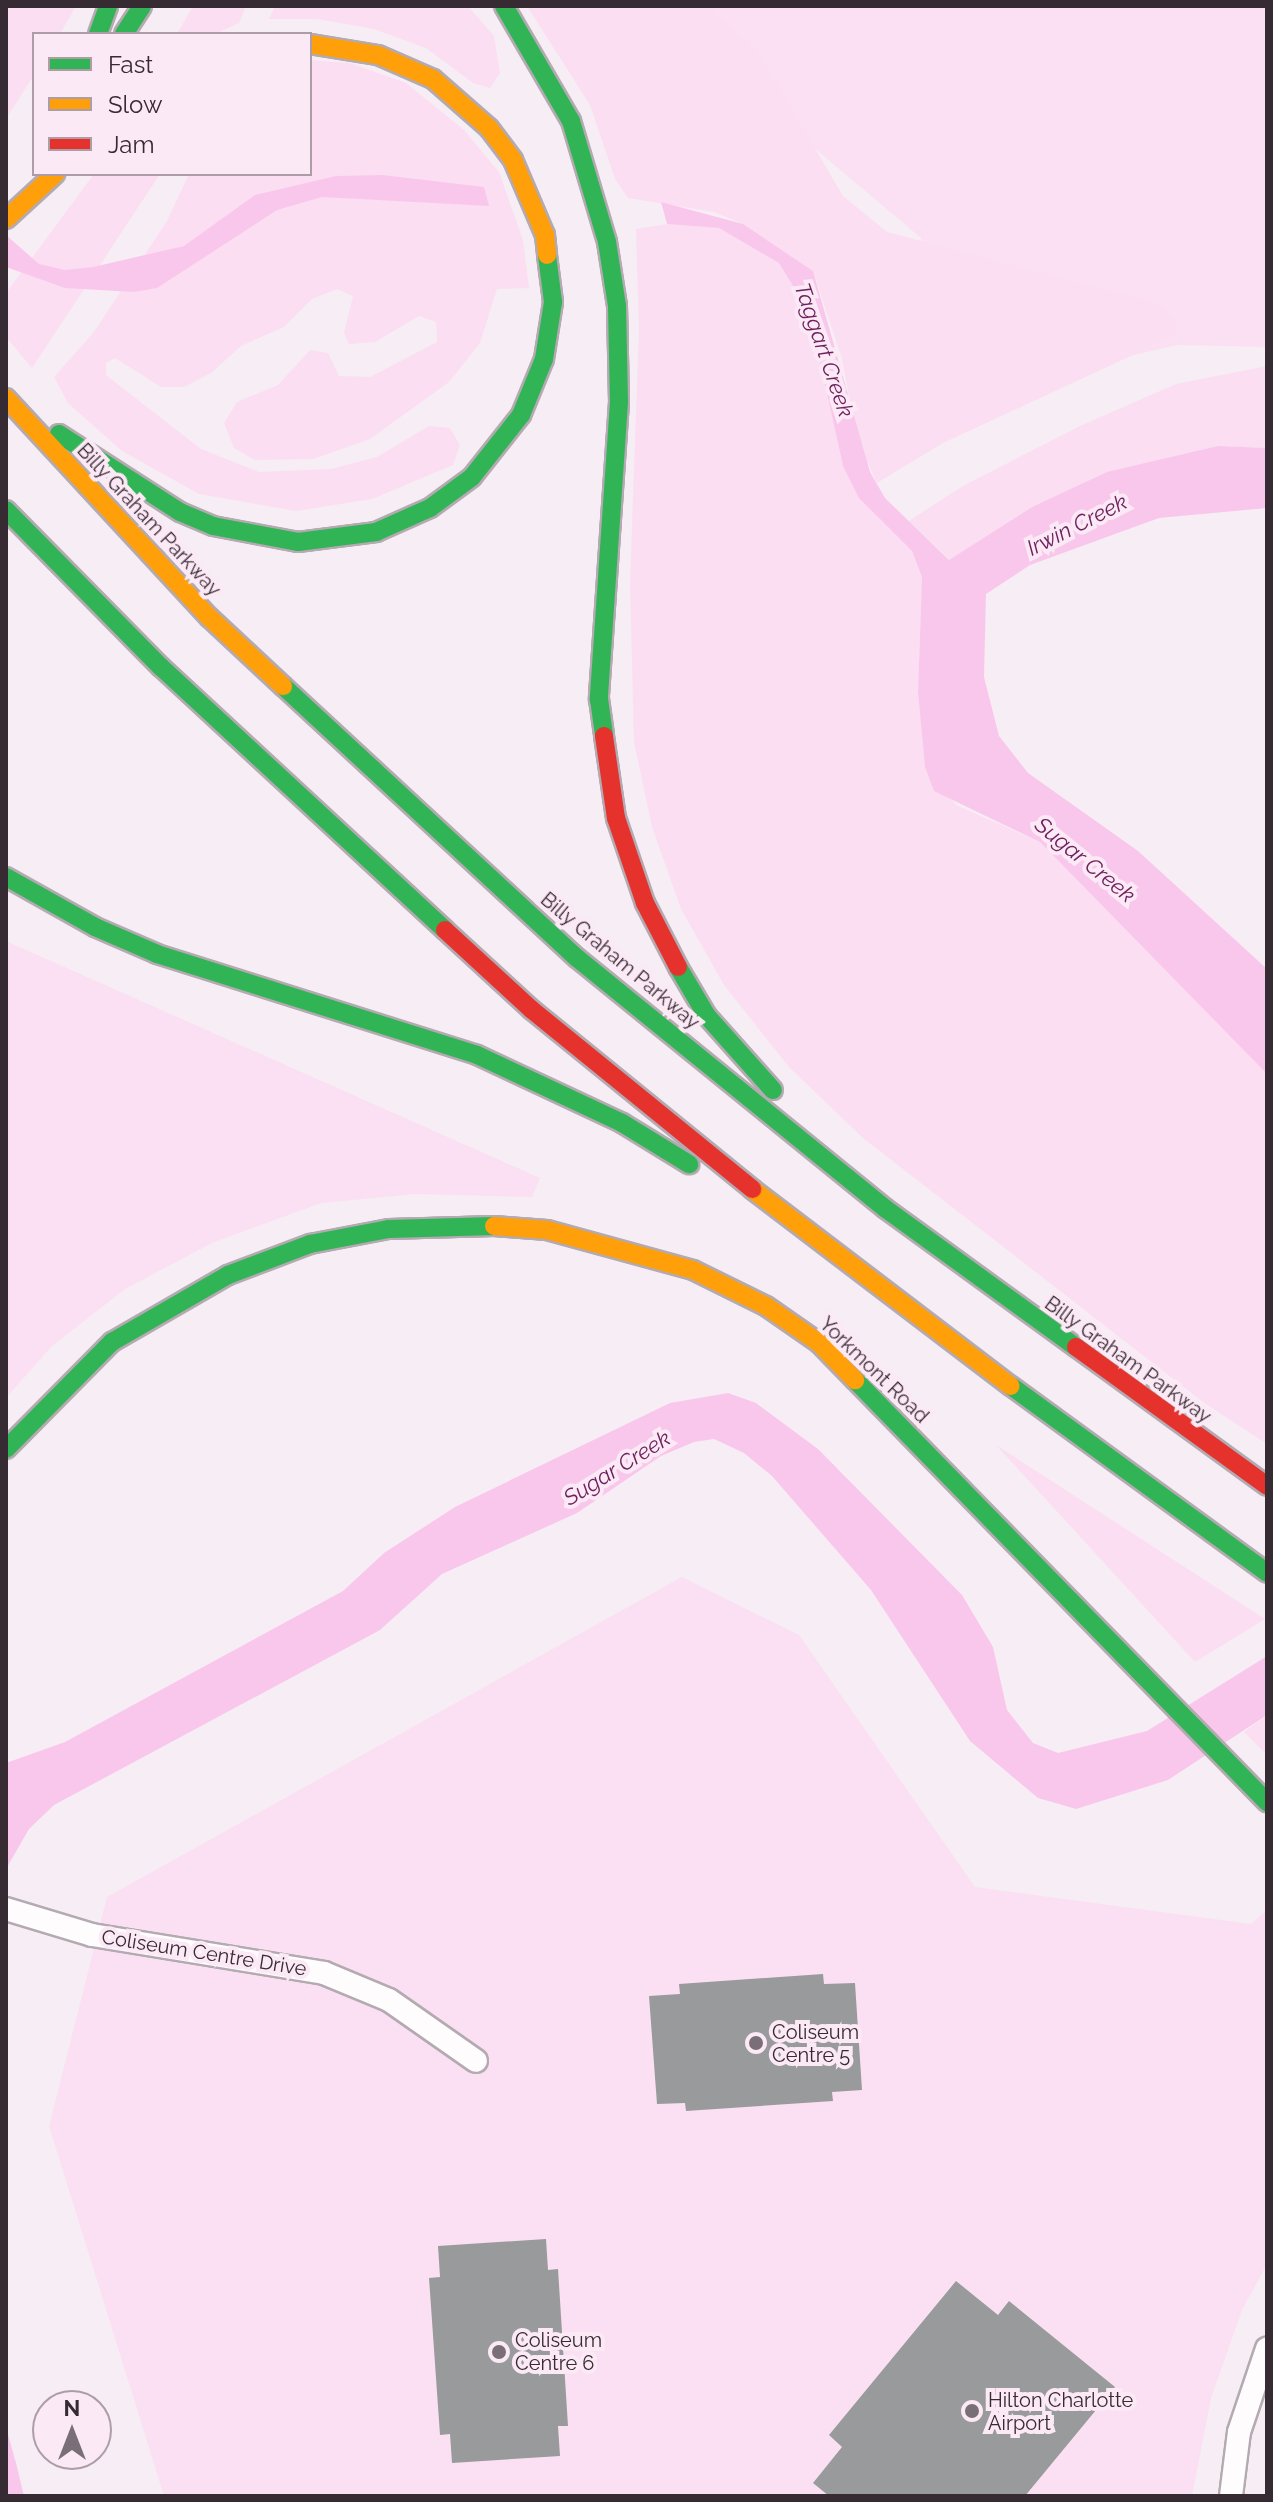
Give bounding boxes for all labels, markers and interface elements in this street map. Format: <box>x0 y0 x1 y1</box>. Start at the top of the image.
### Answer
legend <box>32 32 312 176</box>
text: Fast <box>108 50 153 79</box>
text: Slow <box>108 90 162 119</box>
text: Jam <box>108 130 154 159</box>
water label: Taggart Creek <box>789 280 859 420</box>
street label: Billy Graham Parkway <box>72 438 226 602</box>
water label: Irwin Creek <box>1022 488 1132 562</box>
water label: Sugar Creek <box>1029 812 1141 908</box>
street label: Billy Graham Parkway <box>535 887 705 1035</box>
street label: Billy Graham Parkway <box>1040 1291 1216 1429</box>
street label: Yorkmont Road <box>814 1312 934 1428</box>
water label: Sugar Creek <box>558 1425 676 1511</box>
street label: Coliseum Centre Drive <box>100 1925 308 1981</box>
place label: Coliseum Centre 5 <box>772 2020 859 2067</box>
marker: Coliseum Centre 5 <box>747 2034 765 2052</box>
place label: Coliseum Centre 6 <box>515 2328 602 2375</box>
marker: Coliseum Centre 6 <box>490 2343 508 2361</box>
place label: Hilton Charlotte Airport <box>988 2388 1133 2435</box>
north arrow <box>32 2390 112 2470</box>
text: N <box>64 2395 80 2421</box>
marker: Hilton Charlotte Airport <box>963 2402 981 2420</box>

